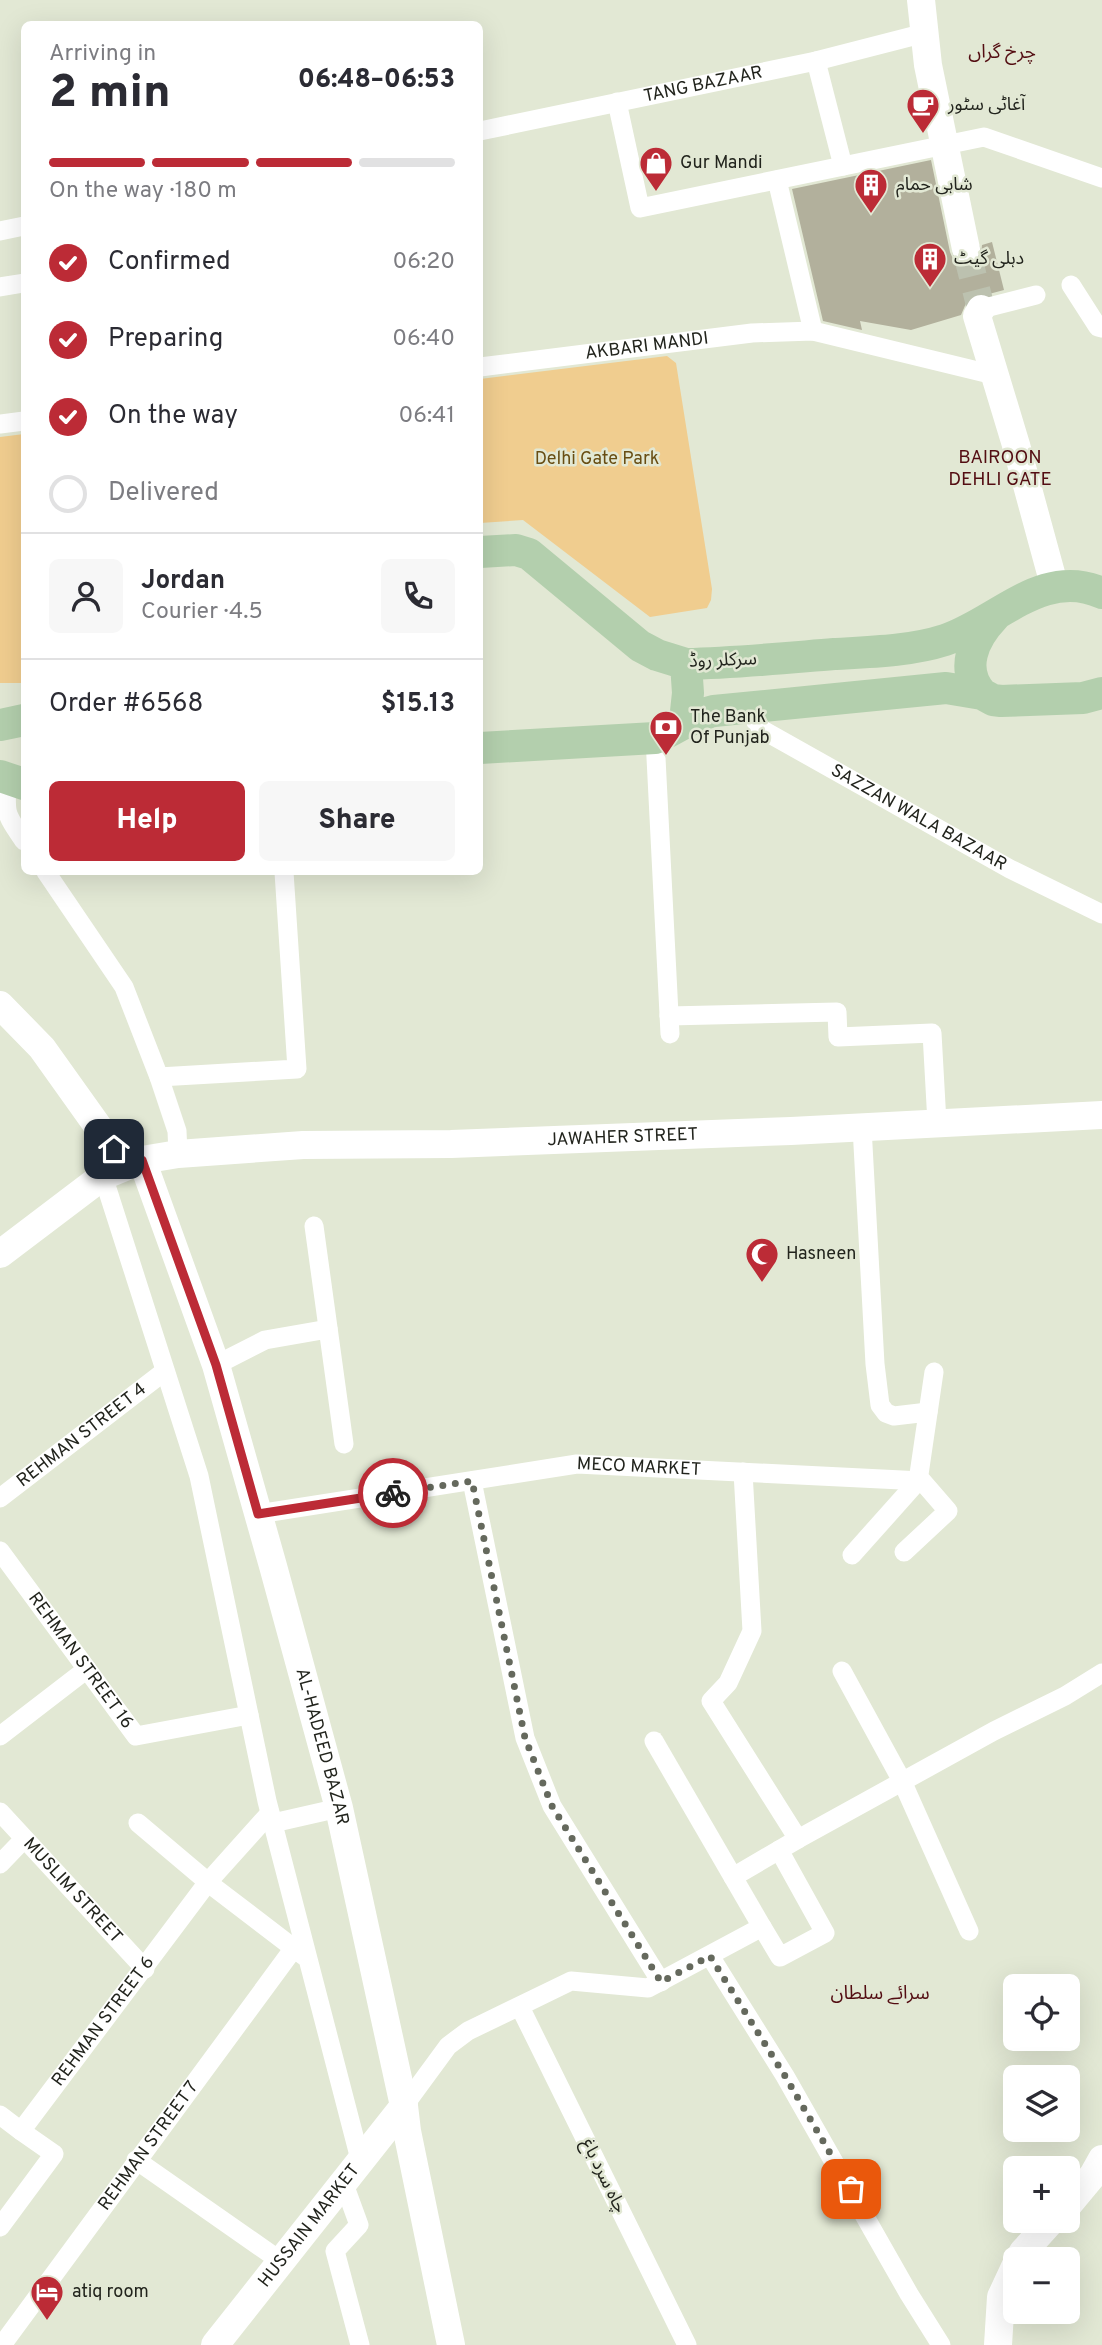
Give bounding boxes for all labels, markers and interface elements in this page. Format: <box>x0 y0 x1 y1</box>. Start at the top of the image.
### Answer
text: Arriving in <box>49 40 156 69</box>
district label: چرخ گراں <box>968 41 1036 65</box>
street label: TANG BAZAAR <box>642 61 765 108</box>
text: 06:48–06:53 <box>298 64 455 97</box>
text: 2 min <box>49 65 171 124</box>
cafe icon: آغاٹی سٹور <box>904 86 942 135</box>
place label: آغاٹی سٹور <box>947 94 1026 117</box>
shop icon: Gur Mandi <box>637 144 675 193</box>
place label: Gur Mandi <box>680 152 763 175</box>
building icon: شاہی حمام <box>852 166 890 215</box>
place label: شاہی حمام <box>896 174 973 198</box>
text: On the way · 180 m <box>49 177 237 206</box>
building icon: دہلی گیٹ <box>911 240 949 289</box>
icon: check <box>49 244 87 282</box>
text: Confirmed <box>108 246 231 279</box>
text: 06:20 <box>392 248 455 277</box>
place label: دہلی گیٹ <box>954 248 1024 271</box>
icon: check <box>49 321 87 359</box>
text: Preparing <box>108 323 223 356</box>
text: 06:40 <box>392 325 455 354</box>
street label: AKBARI MANDI <box>584 327 710 365</box>
icon: check <box>49 398 87 436</box>
text: On the way <box>108 400 238 433</box>
text: 06:41 <box>398 402 455 431</box>
district label: BAIROON DEHLI GATE <box>948 446 1052 492</box>
park label: Delhi Gate Park <box>535 448 659 471</box>
text: Delivered <box>108 477 219 510</box>
button: person <box>49 559 123 633</box>
button: phone <box>381 559 455 633</box>
text: Jordan <box>141 565 225 598</box>
text: Courier · 4.5 <box>141 598 263 627</box>
street label: سرکلر روڈ <box>689 648 757 674</box>
text: Order #6568 <box>49 688 203 721</box>
text: $15.13 <box>381 688 455 721</box>
place label: The Bank Of Punjab <box>690 706 770 750</box>
bank icon: The Bank Of Punjab <box>647 708 685 757</box>
street label: SAZZAN WALA BAZAAR <box>827 759 1011 876</box>
button: Help <box>49 781 245 861</box>
button: Share <box>259 781 455 861</box>
pin <box>84 1119 144 1179</box>
street label: JAWAHER STREET <box>547 1123 699 1152</box>
icon: home <box>95 1130 133 1168</box>
mosque icon: Hasneen <box>743 1235 781 1284</box>
place label: Hasneen <box>786 1243 856 1266</box>
street label: REHMAN STREET 4 <box>12 1378 151 1492</box>
street label: MECO MARKET <box>576 1453 702 1482</box>
courier <box>358 1458 428 1528</box>
icon: bike <box>374 1474 412 1512</box>
street label: REHMAN STREET 16 <box>23 1588 138 1733</box>
street label: AL-HADEED BAZAR <box>290 1665 354 1827</box>
street label: MUSLIM STREET <box>18 1833 127 1948</box>
street label: REHMAN STREET 6 <box>47 1952 160 2091</box>
map controls <box>1003 1974 1080 2324</box>
button: locate <box>1003 1974 1080 2051</box>
district label: سرائے سلطان <box>830 1982 930 2006</box>
button: layers <box>1003 2065 1080 2142</box>
street label: REHMAN STREET 7 <box>93 2077 204 2215</box>
street label: چاہ سرد باغ <box>574 2135 631 2217</box>
button: + <box>1003 2156 1080 2233</box>
street label: HUSSAIN MARKET <box>253 2159 365 2292</box>
pin <box>821 2159 881 2219</box>
icon: bag <box>832 2170 870 2208</box>
button: − <box>1003 2247 1080 2324</box>
hotel icon: atiq room <box>28 2273 66 2322</box>
place label: atiq room <box>72 2281 149 2304</box>

